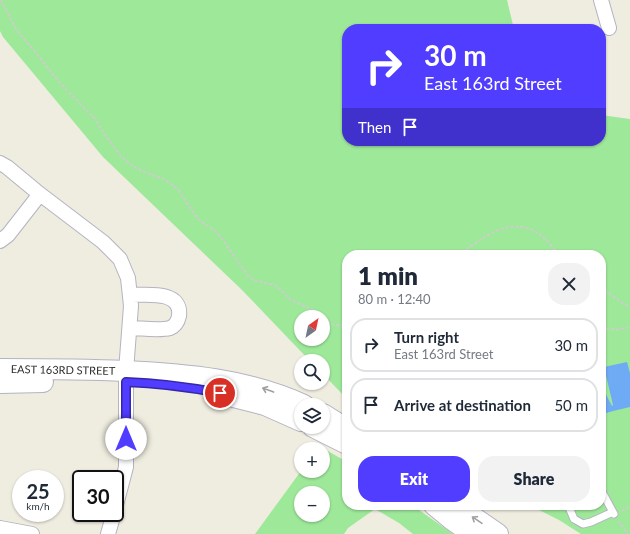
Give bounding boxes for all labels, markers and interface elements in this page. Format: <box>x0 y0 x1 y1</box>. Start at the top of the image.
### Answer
text: 30 m <box>424 38 487 72</box>
icon: right <box>358 40 410 92</box>
text: East 163rd Street <box>424 72 562 94</box>
icon: arrive <box>399 116 421 138</box>
text: Then <box>358 118 391 136</box>
text: 1 min <box>358 261 418 290</box>
button: close <box>548 263 590 305</box>
text: 80 m · 12:40 <box>358 291 431 307</box>
north arrow <box>294 310 330 346</box>
map controls <box>294 310 330 522</box>
text: Turn right <box>394 328 459 346</box>
icon: right <box>360 334 382 356</box>
text: 30 m <box>554 336 588 354</box>
text: East 163rd Street <box>394 346 493 362</box>
button: search <box>294 354 330 390</box>
street label: EAST 163RD STREET <box>11 362 116 377</box>
pin <box>203 376 237 410</box>
icon: arrive <box>209 382 231 404</box>
one-way arrow <box>262 386 274 394</box>
icon: arrive <box>360 394 382 416</box>
text: Arrive at destination <box>394 396 531 414</box>
text: 50 m <box>554 396 588 414</box>
button: layers <box>294 398 330 434</box>
position arrow <box>105 418 147 460</box>
button: + <box>294 442 330 478</box>
button: Exit <box>358 456 470 502</box>
button: Share <box>478 456 590 502</box>
speed limit sign: 30 <box>72 470 124 522</box>
text: 25 <box>26 479 50 503</box>
button: − <box>294 486 330 522</box>
text: km/h <box>26 500 50 512</box>
one-way arrow <box>471 516 482 524</box>

